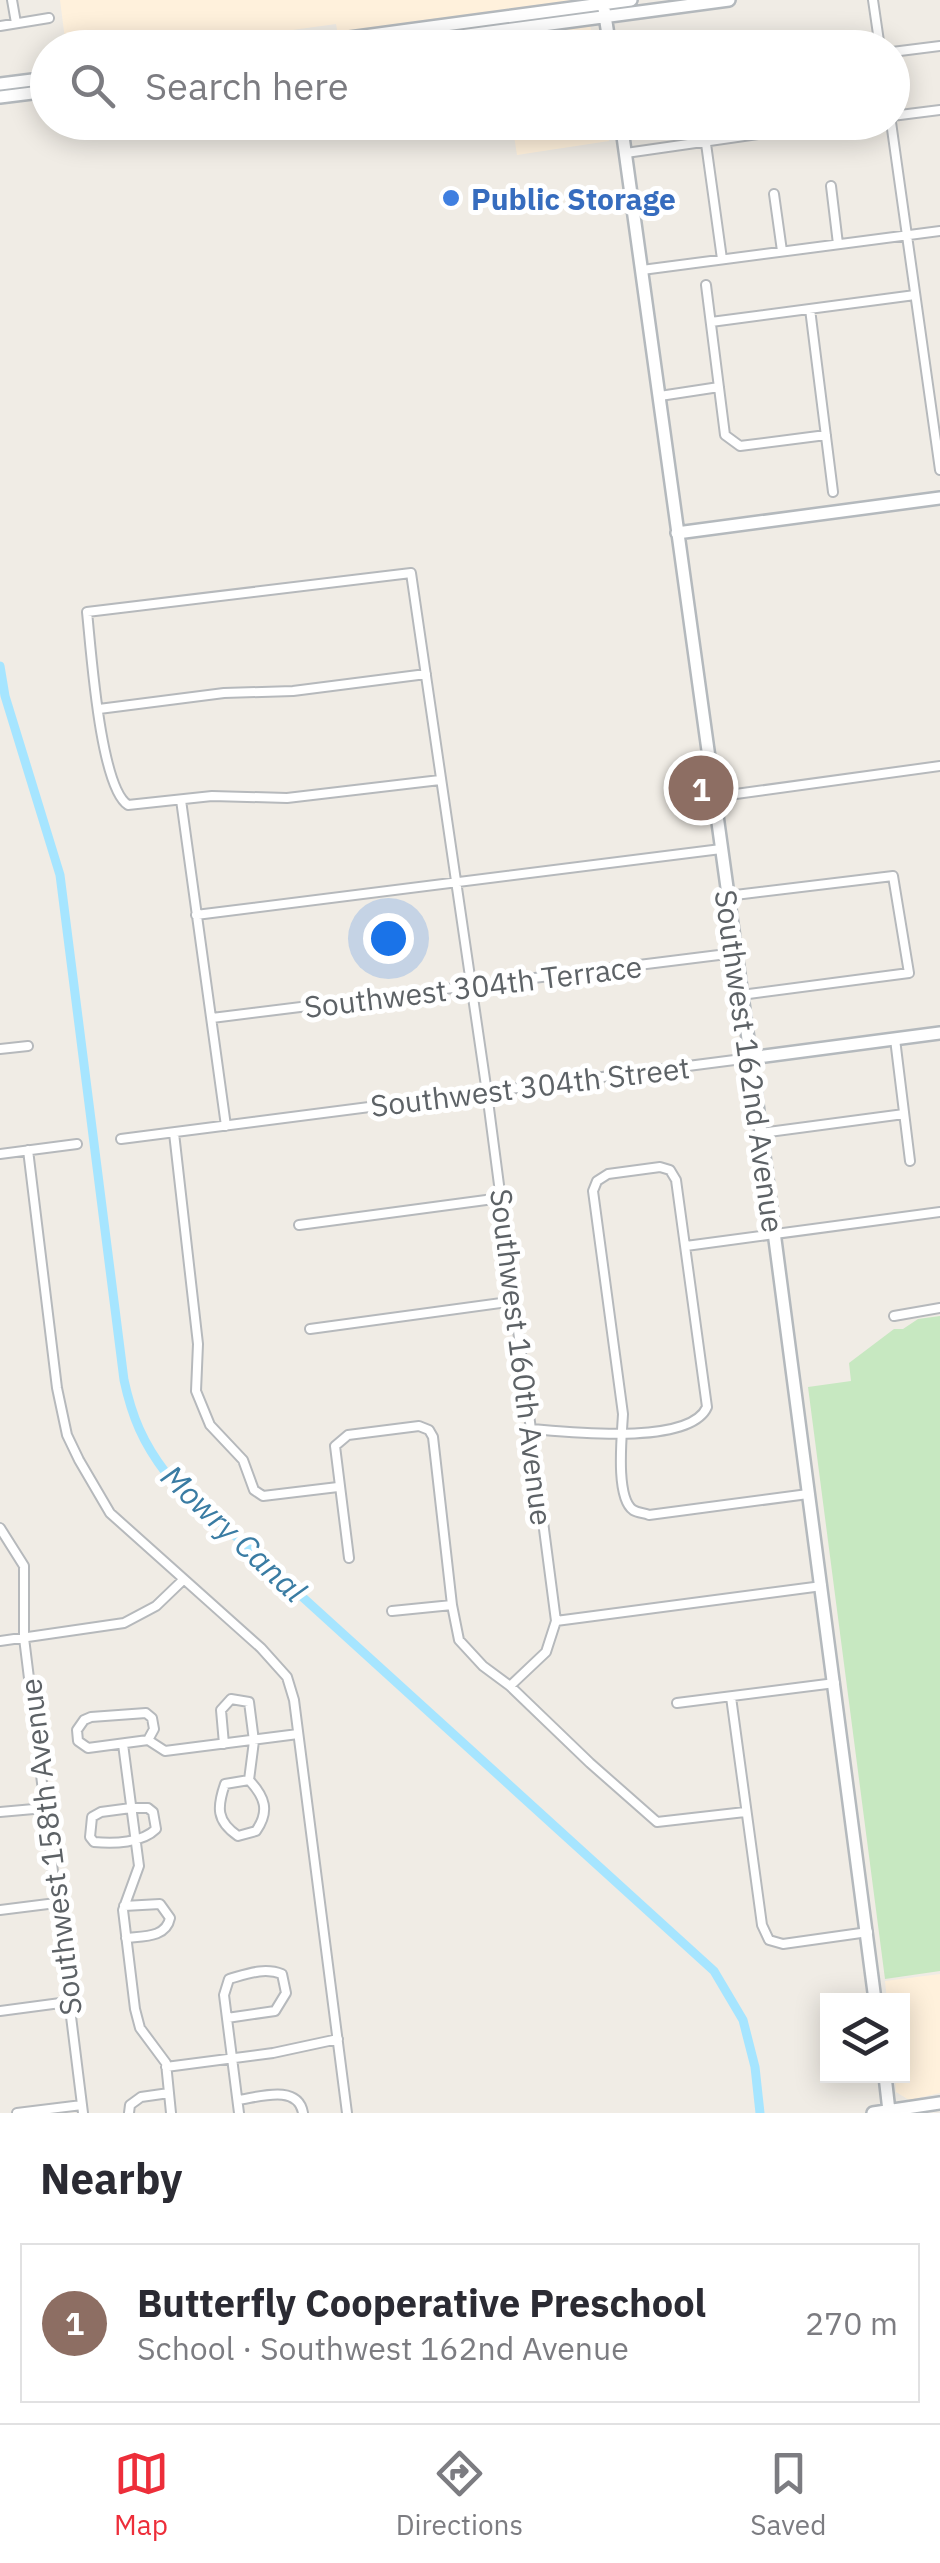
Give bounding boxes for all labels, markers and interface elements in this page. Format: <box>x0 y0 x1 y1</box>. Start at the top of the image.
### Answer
search box <box>30 30 910 140</box>
icon: search <box>65 58 120 113</box>
text: Search here <box>145 61 349 110</box>
place label: Public Storage <box>471 179 676 218</box>
marker: Public Storage <box>440 187 462 209</box>
pin: 1 <box>668 750 734 826</box>
street label: Southwest 162nd Avenue <box>707 887 793 1235</box>
your location <box>363 913 414 964</box>
street label: Southwest 304th Terrace <box>302 946 644 1026</box>
street label: Southwest 304th Street <box>368 1047 692 1125</box>
street label: Southwest 160th Avenue <box>482 1186 562 1528</box>
water label: Mowry Canal <box>153 1455 316 1611</box>
street label: Southwest 158th Avenue <box>10 1676 90 2018</box>
map controls <box>820 1993 910 2083</box>
button: layers <box>820 1993 910 2083</box>
text: Nearby <box>40 2151 182 2206</box>
text: Butterfly Cooperative Preschool <box>137 2278 706 2327</box>
text: 1 <box>65 2302 84 2344</box>
text: 270 m <box>805 2302 898 2344</box>
text: School · Southwest 162nd Avenue <box>137 2327 629 2369</box>
tab: Map <box>114 2446 169 2543</box>
tab: Directions <box>396 2446 523 2543</box>
tab: Saved <box>750 2446 826 2543</box>

